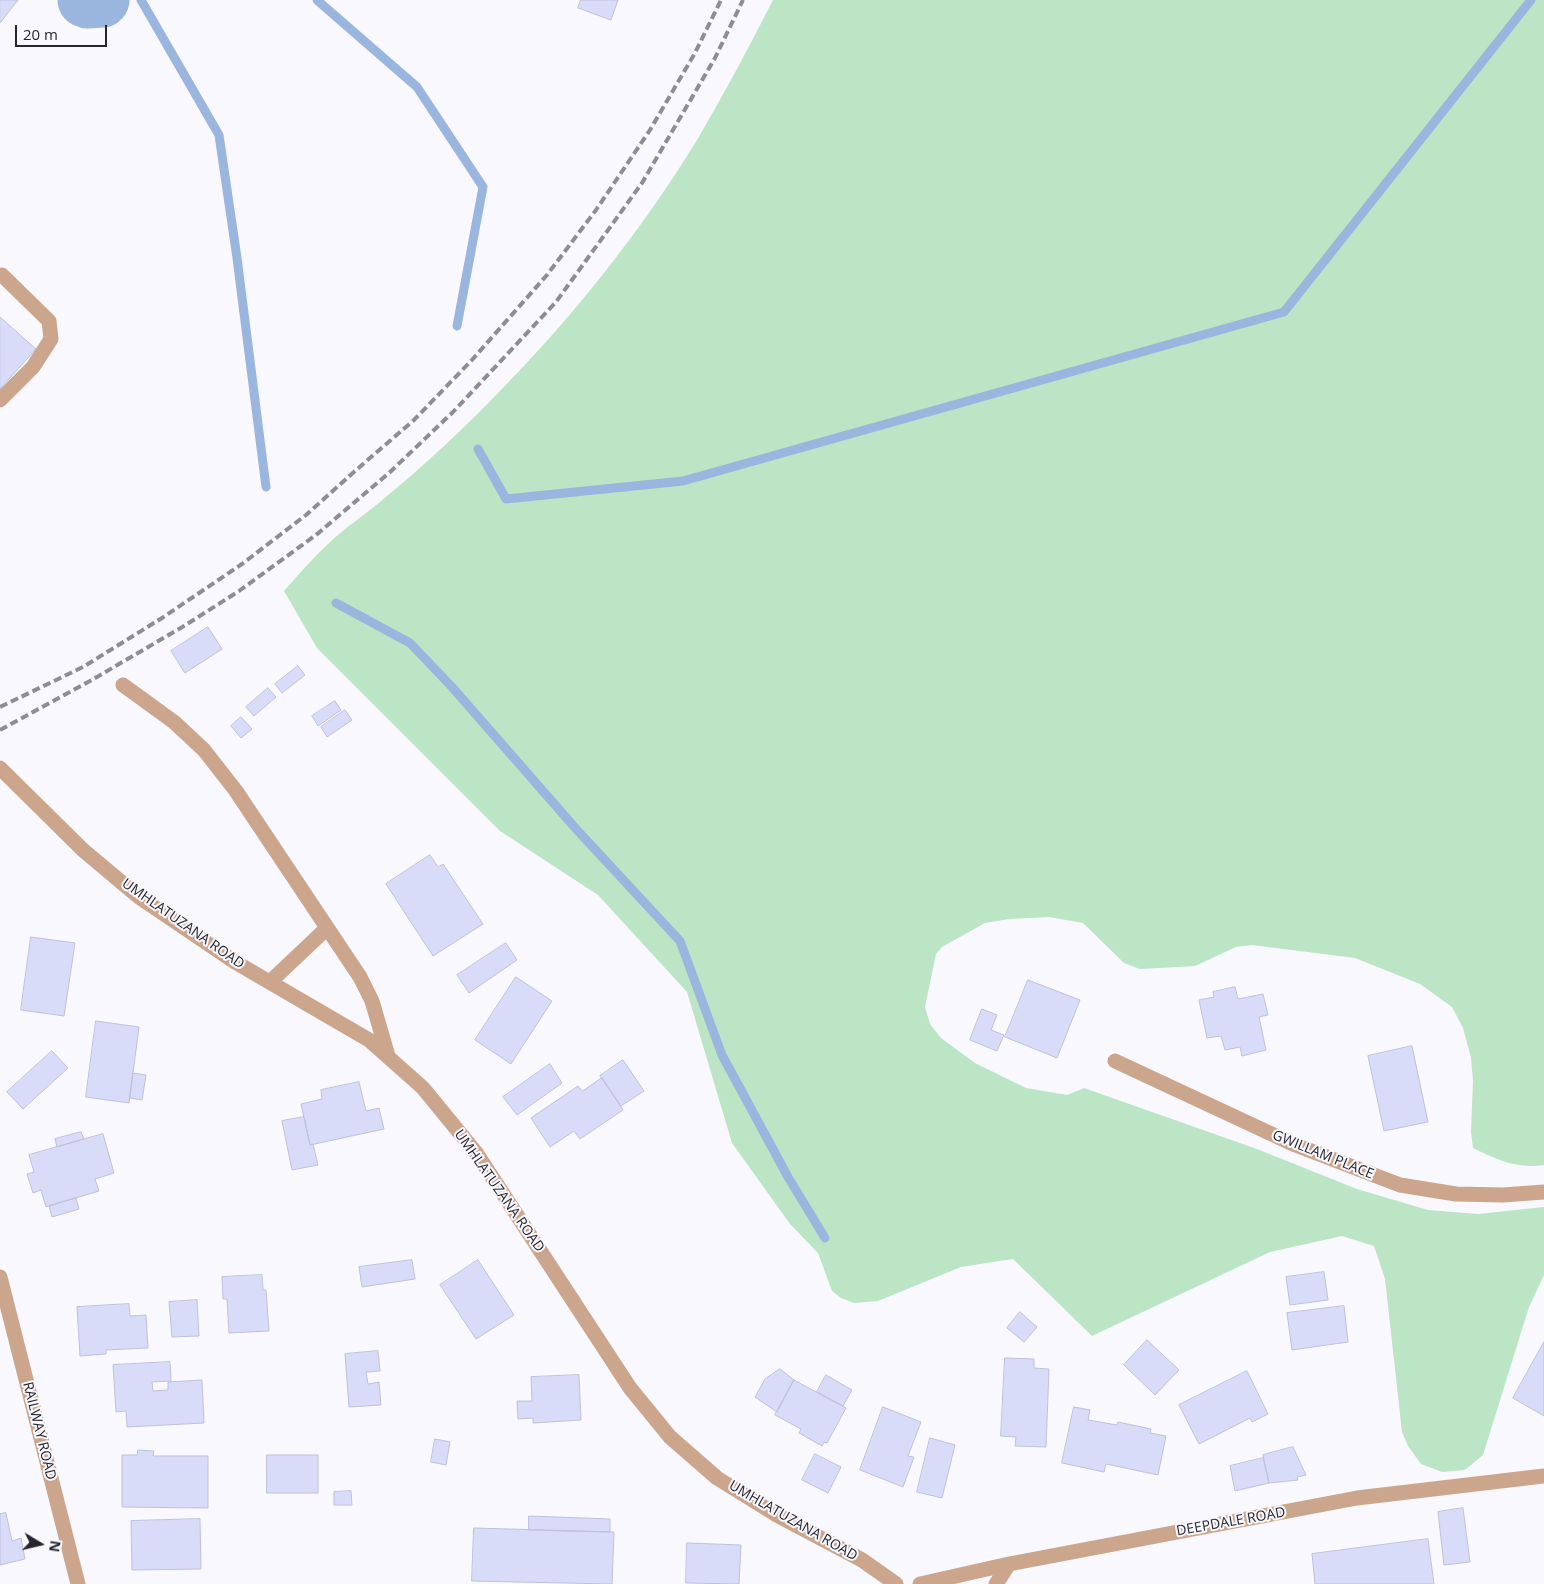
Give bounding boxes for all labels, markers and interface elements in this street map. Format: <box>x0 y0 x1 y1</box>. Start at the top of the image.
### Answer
scale bar <box>18 15 110 47</box>
text: 20 m <box>23 24 58 44</box>
street label: UMHLATUZANA ROAD <box>119 875 247 973</box>
street label: UMHLATUZANA ROAD <box>450 1127 548 1255</box>
street label: GWILLAM PLACE <box>1270 1127 1376 1183</box>
street label: RAILWAY ROAD <box>19 1380 59 1482</box>
street label: UMHLATUZANA ROAD <box>726 1477 860 1565</box>
street label: DEEPDALE ROAD <box>1175 1504 1287 1540</box>
north arrow <box>15 1519 65 1569</box>
text: N <box>45 1539 66 1554</box>

